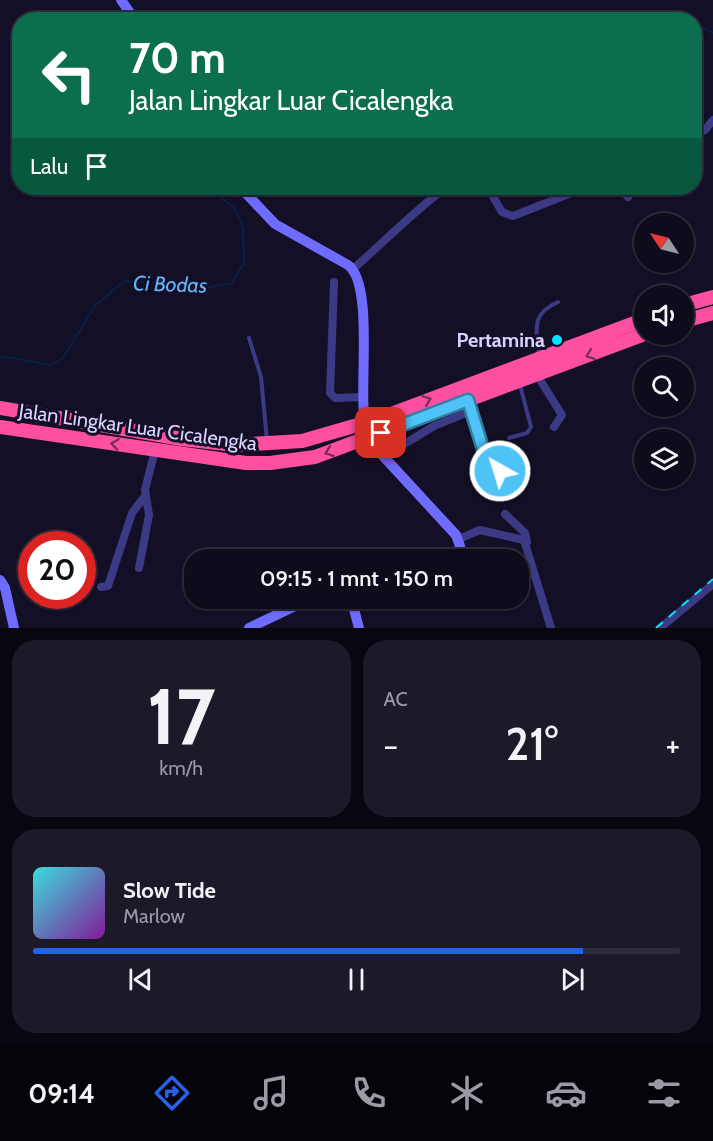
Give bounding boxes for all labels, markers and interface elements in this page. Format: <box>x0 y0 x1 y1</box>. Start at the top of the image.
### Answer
text: 70 m <box>129 32 226 84</box>
icon: left <box>30 36 108 114</box>
text: Jalan Lingkar Luar Cicalengka <box>129 84 453 117</box>
icon: arrive <box>80 150 113 183</box>
text: Lalu <box>30 153 68 180</box>
north arrow <box>634 213 694 273</box>
map controls <box>634 213 694 489</box>
water label: Ci Bodas <box>132 270 208 298</box>
button: sound <box>634 285 694 345</box>
place label: Pertamina <box>456 328 545 352</box>
marker: Pertamina <box>550 333 564 347</box>
one-way arrow <box>585 348 596 360</box>
button: search <box>634 357 694 417</box>
one-way arrow <box>421 395 432 407</box>
street label: Jalan Lingkar Luar Cicalengka <box>16 398 259 456</box>
pin <box>355 407 406 458</box>
icon: arrive <box>364 416 397 449</box>
button: layers <box>634 429 694 489</box>
one-way arrow <box>111 439 120 451</box>
position arrow <box>468 439 532 503</box>
one-way arrow <box>324 445 335 457</box>
speed limit sign: 20 <box>18 531 96 609</box>
text: 09:15 · 1 mnt · 150 m <box>260 565 453 592</box>
text: 17 <box>147 669 216 764</box>
text: AC <box>384 687 408 711</box>
text: 21° <box>505 717 558 771</box>
text: − <box>384 725 398 765</box>
text: + <box>665 725 680 765</box>
text: km/h <box>159 756 203 780</box>
text: Slow Tide <box>123 877 216 904</box>
text: Marlow <box>123 904 185 928</box>
icon: previous <box>124 963 157 996</box>
icon: pause <box>340 963 373 996</box>
icon: next <box>556 963 589 996</box>
icon: directions <box>151 1072 193 1114</box>
icon: music <box>250 1072 292 1114</box>
icon: phone <box>348 1072 390 1114</box>
icon: climate <box>446 1072 488 1114</box>
icon: car <box>545 1072 587 1114</box>
icon: filters <box>643 1072 685 1114</box>
text: 09:14 <box>28 1077 95 1110</box>

